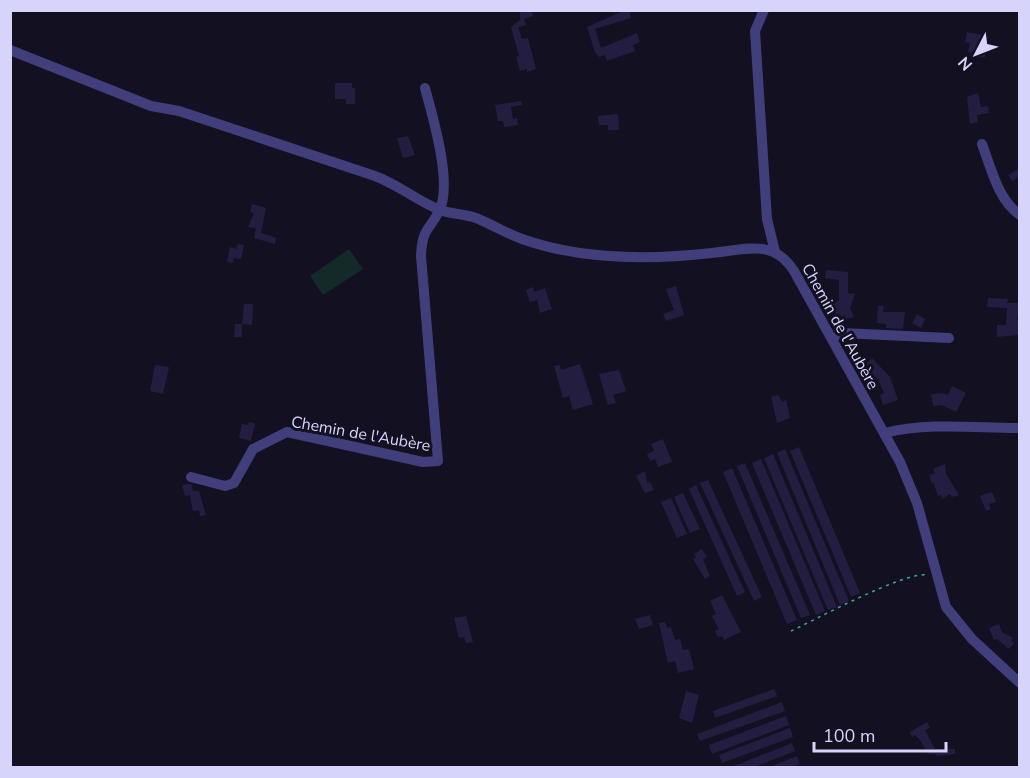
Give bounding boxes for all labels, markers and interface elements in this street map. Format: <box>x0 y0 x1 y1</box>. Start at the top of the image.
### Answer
north arrow <box>946 24 1006 84</box>
text: N <box>953 52 978 75</box>
street label: Chemin de l'Aubère <box>796 259 884 394</box>
street label: Chemin de l'Aubère <box>289 411 432 457</box>
scale bar <box>814 715 946 753</box>
text: 100 m <box>823 724 875 748</box>

